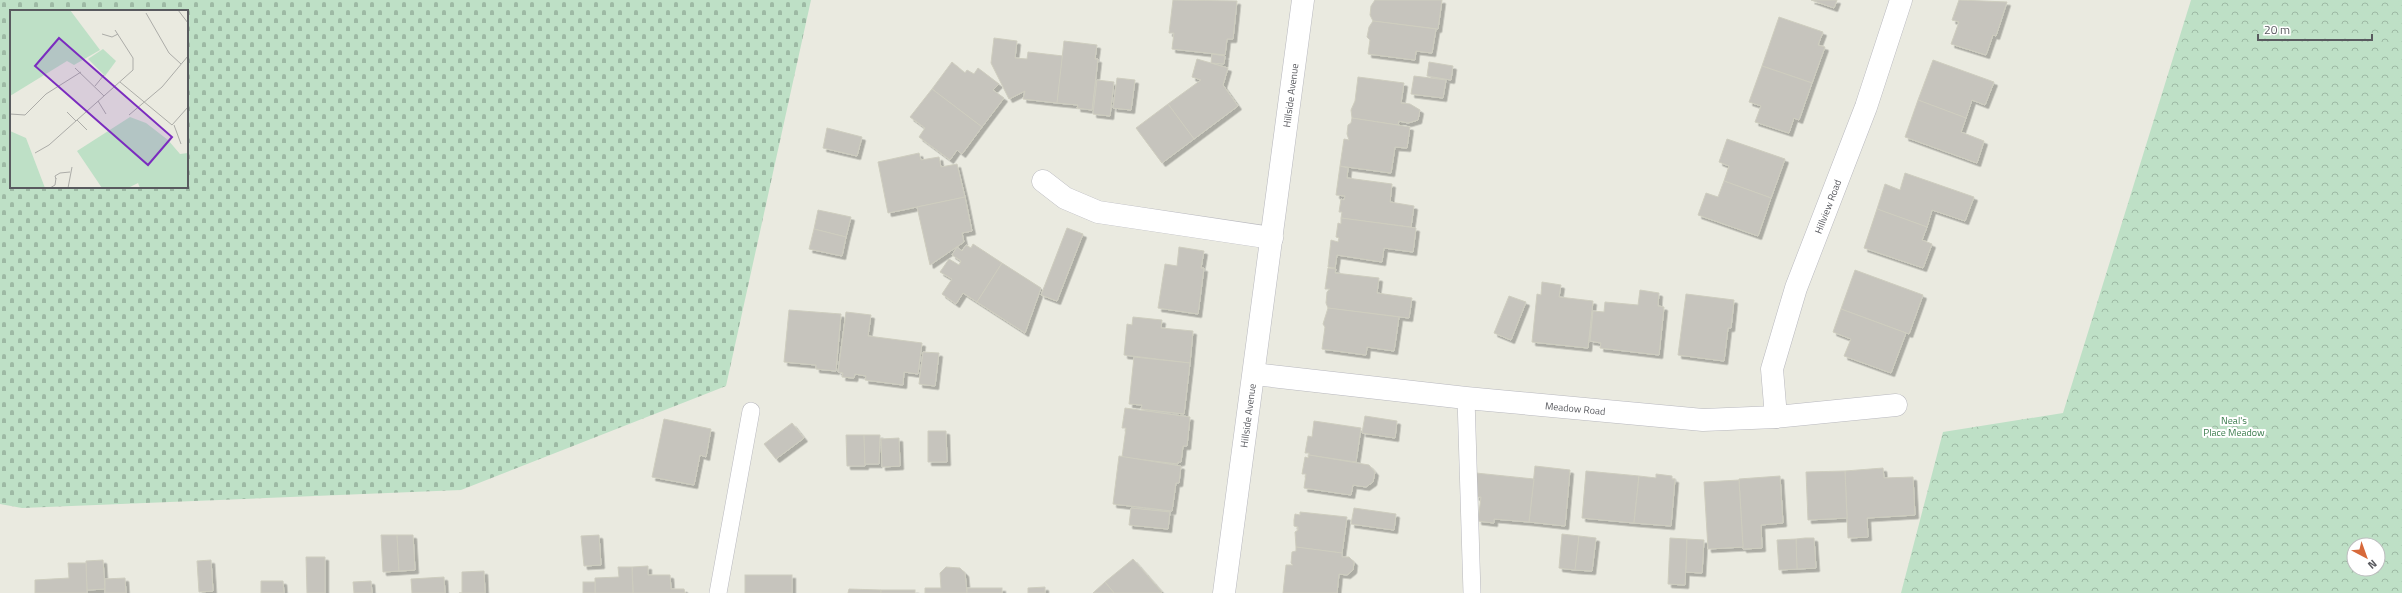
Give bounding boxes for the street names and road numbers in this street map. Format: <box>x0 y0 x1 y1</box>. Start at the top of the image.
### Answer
street label: Hillside Avenue <box>1279 63 1302 128</box>
street label: Hillview Road <box>1811 177 1845 236</box>
street label: Hillside Avenue <box>1236 383 1260 449</box>
street label: Meadow Road <box>1544 398 1606 419</box>

